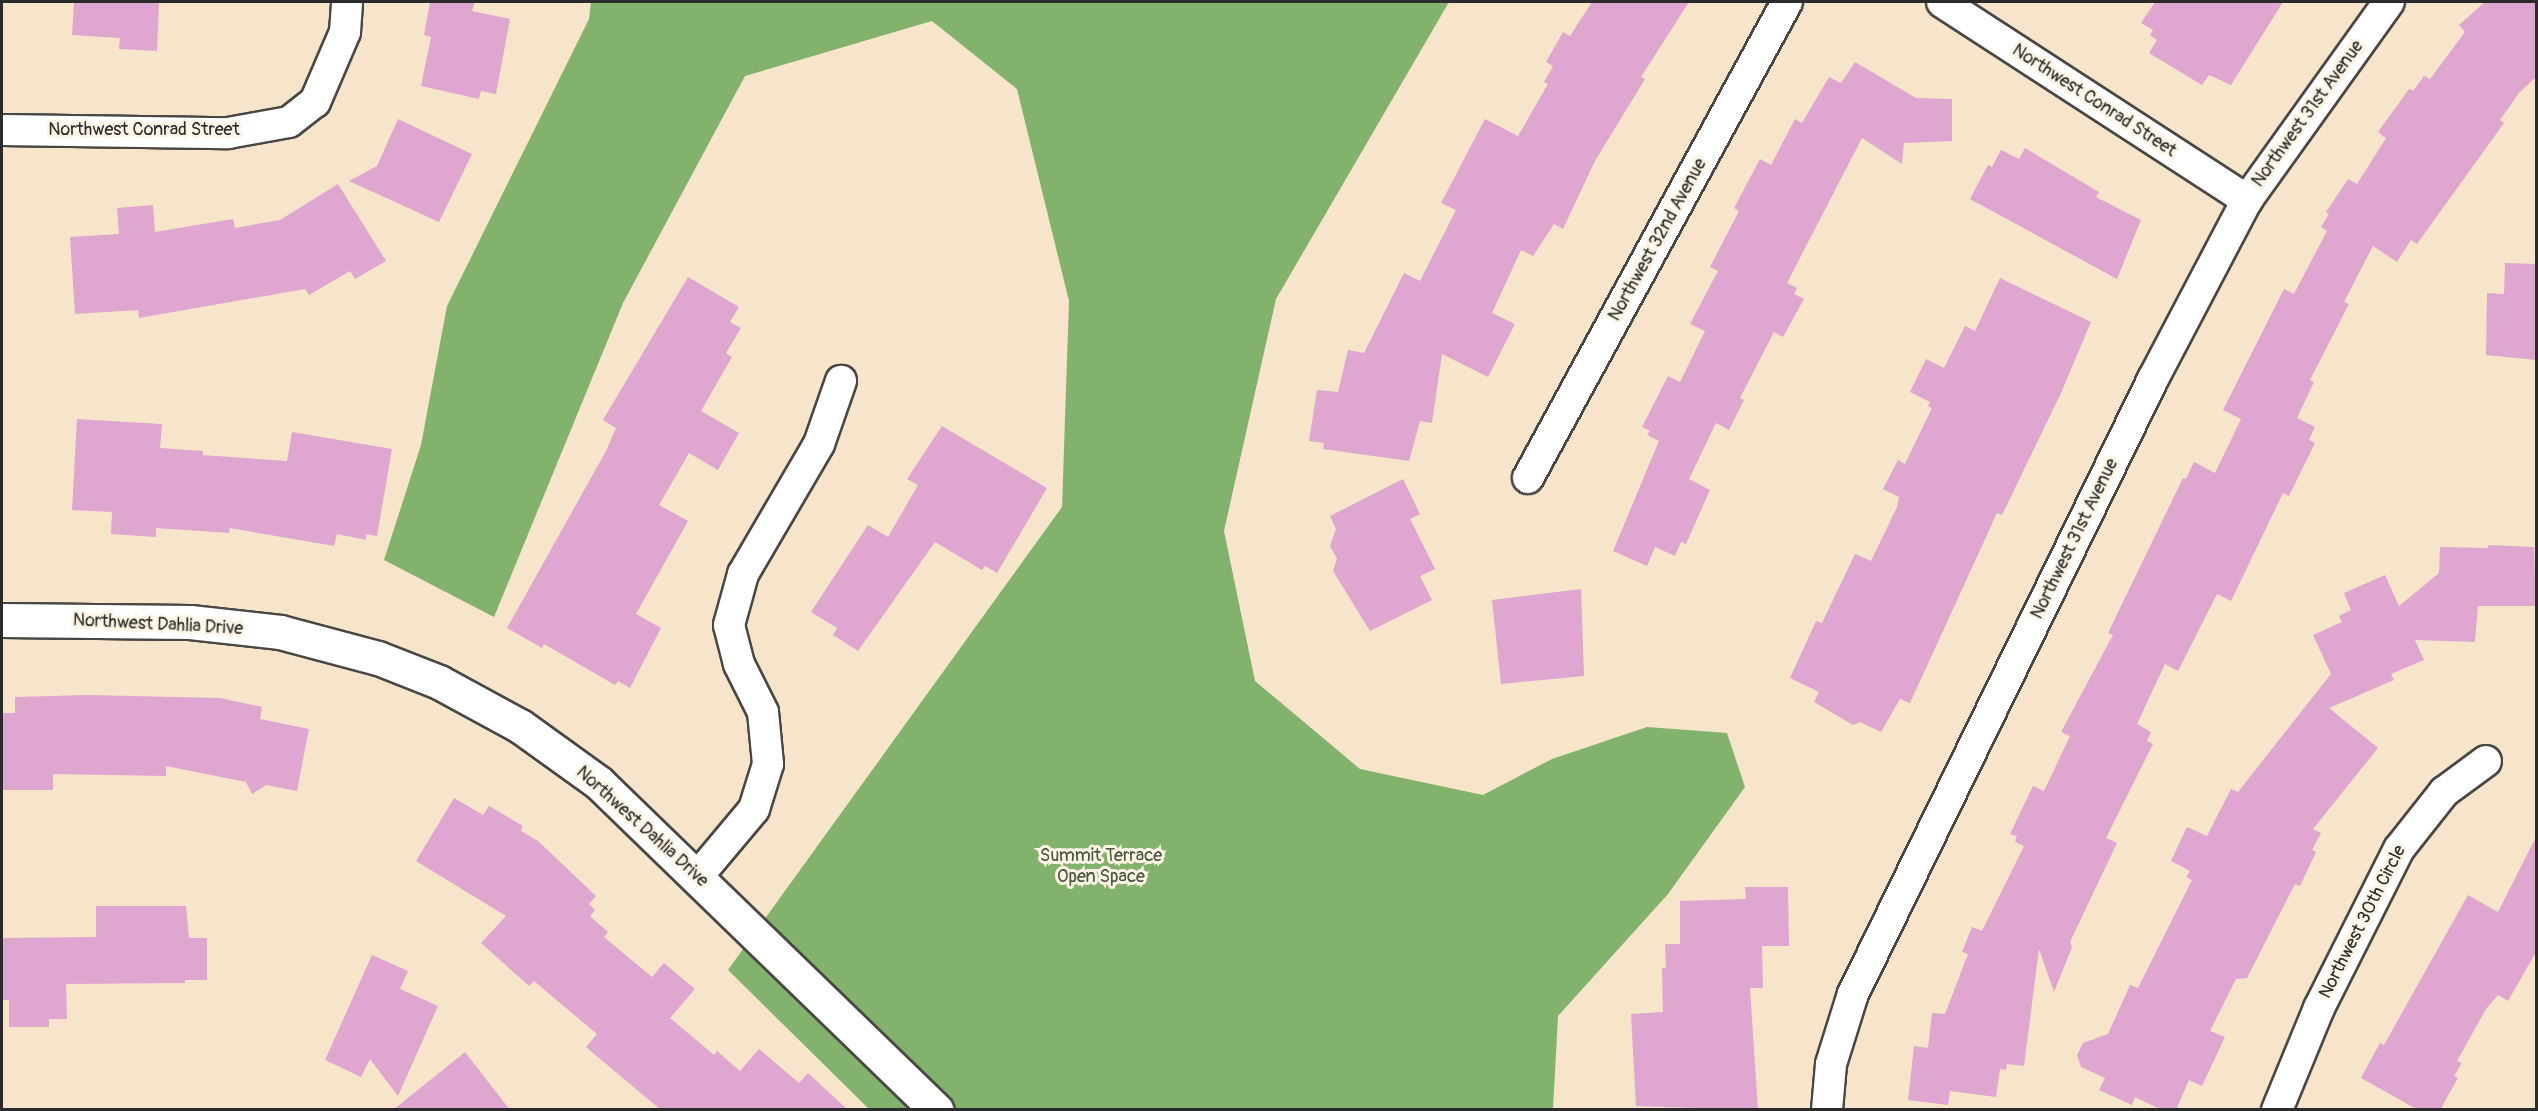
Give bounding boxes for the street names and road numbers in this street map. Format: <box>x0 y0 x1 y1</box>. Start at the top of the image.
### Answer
street label: Northwest 31st Avenue <box>2248 37 2368 191</box>
street label: Northwest Conrad Street <box>2008 40 2180 162</box>
street label: Northwest Conrad Street <box>48 119 240 141</box>
street label: Northwest 32nd Avenue <box>1604 155 1712 325</box>
street label: Northwest 31st Avenue <box>2027 455 2123 623</box>
street label: Northwest Dahlia Drive <box>72 610 244 640</box>
street label: Northwest Dahlia Drive <box>571 762 713 892</box>
street label: Northwest 30th Circle <box>2315 842 2411 1002</box>

